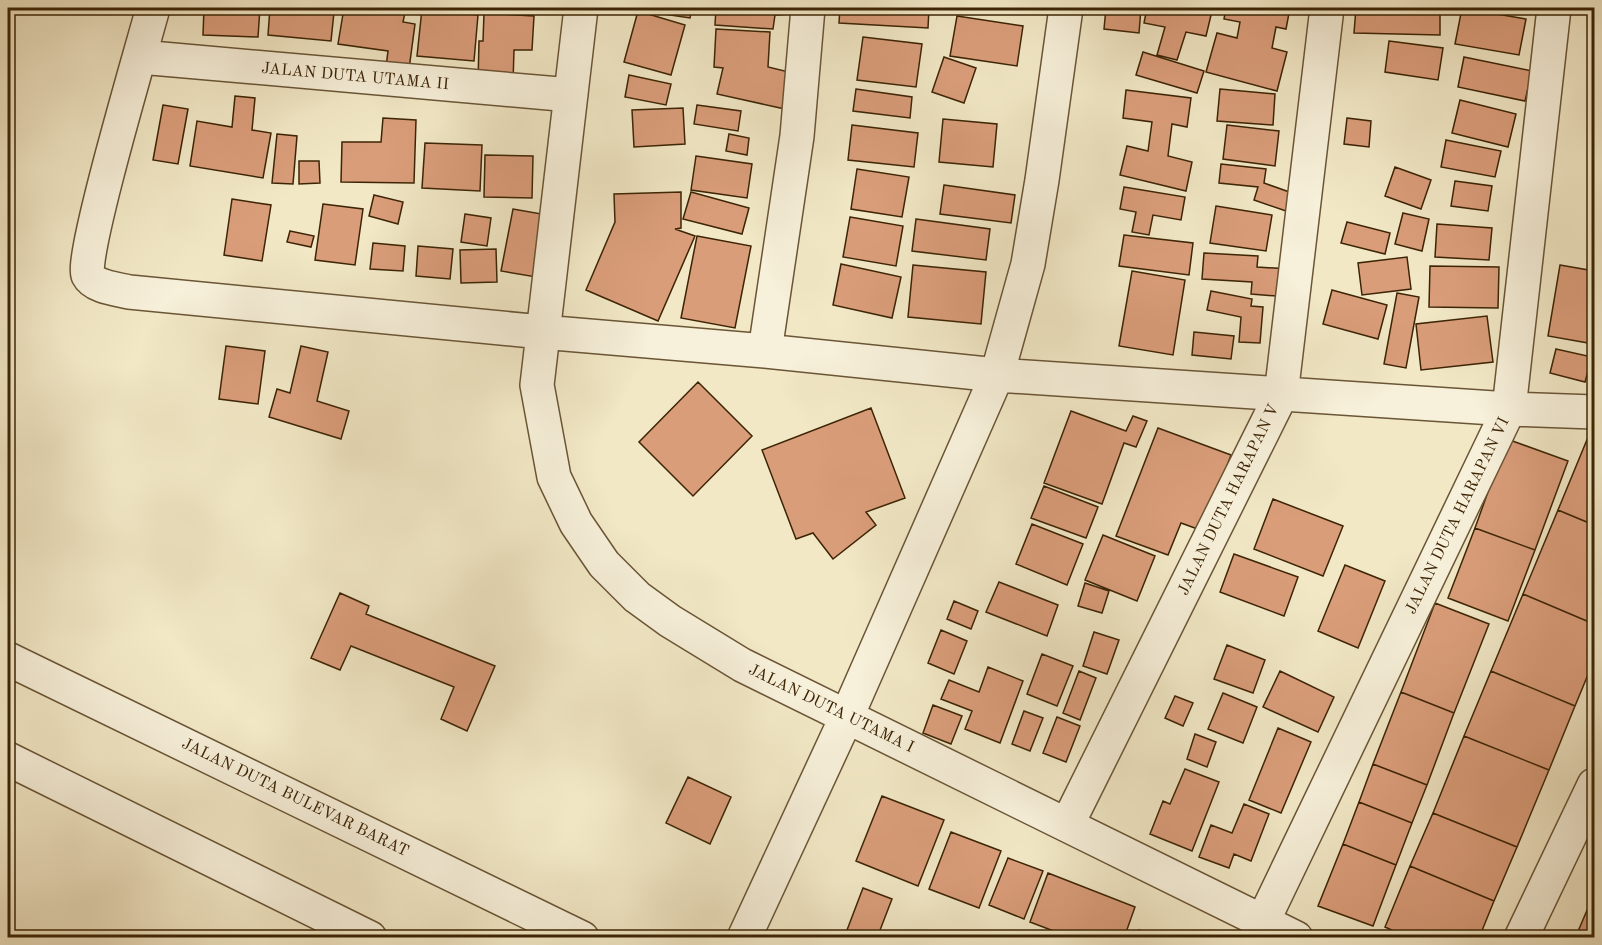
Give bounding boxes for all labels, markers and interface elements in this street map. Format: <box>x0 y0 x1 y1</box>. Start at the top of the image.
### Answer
street label: JALAN DUTA UTAMA II <box>261 61 449 93</box>
street label: JALAN DUTA HARAPAN V <box>1176 402 1282 598</box>
street label: JALAN DUTA HARAPAN VI <box>1403 415 1513 617</box>
street label: JALAN DUTA UTAMA I <box>746 662 916 756</box>
street label: JALAN DUTA BULEVAR BARAT <box>179 736 411 860</box>

